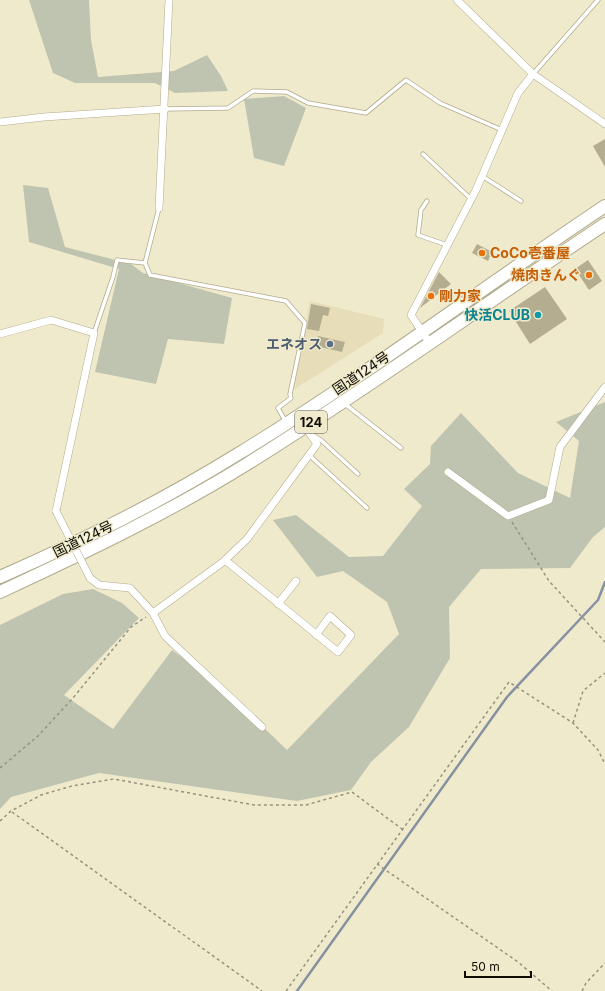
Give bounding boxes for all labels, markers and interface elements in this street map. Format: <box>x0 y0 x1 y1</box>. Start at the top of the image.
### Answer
place label: CoCo壱番屋 <box>490 244 570 261</box>
marker: CoCo壱番屋 <box>477 248 487 258</box>
place label: 焼肉きんぐ <box>511 266 581 283</box>
marker: 焼肉きんぐ <box>584 270 594 280</box>
place label: 剛力家 <box>439 287 481 304</box>
marker: 剛力家 <box>426 291 436 301</box>
place label: 快活CLUB <box>464 306 530 323</box>
marker: 快活CLUB <box>533 310 543 320</box>
place label: エネオス <box>266 335 322 352</box>
marker: エネオス <box>325 339 335 349</box>
street label: 国道124号 <box>329 347 392 398</box>
road number: 124 <box>295 411 327 433</box>
street label: 国道124号 <box>50 517 116 560</box>
scale bar <box>465 953 531 979</box>
text: 50 m <box>471 959 500 974</box>

